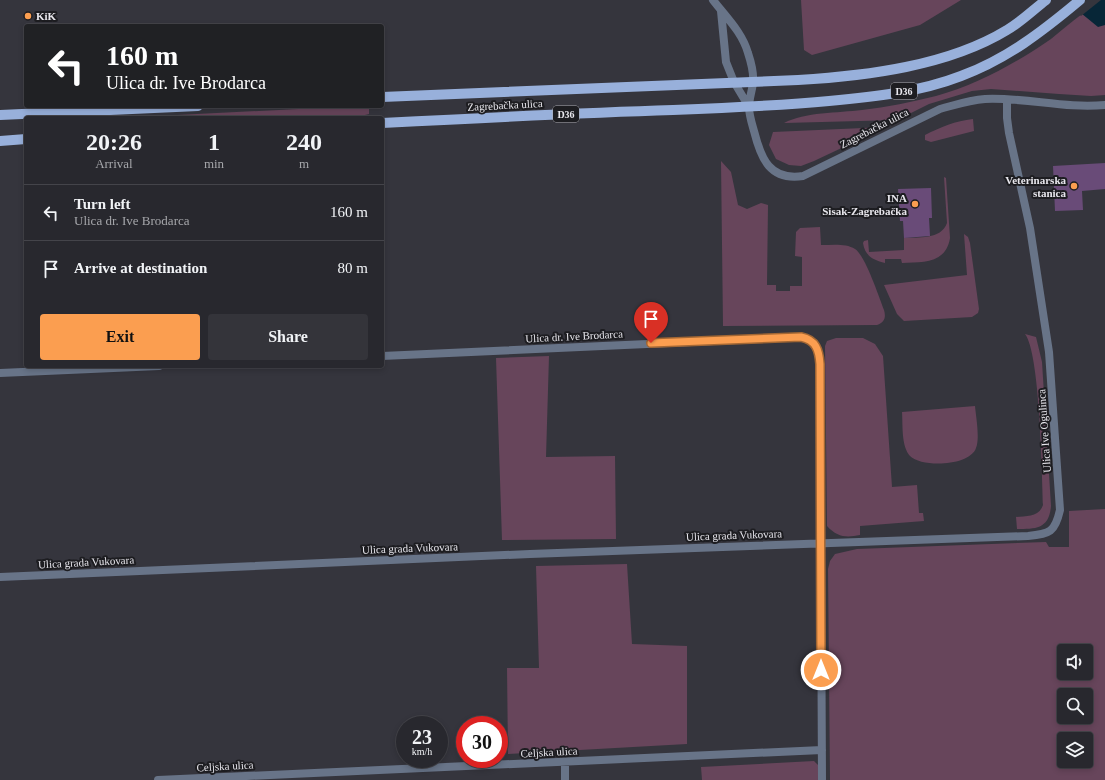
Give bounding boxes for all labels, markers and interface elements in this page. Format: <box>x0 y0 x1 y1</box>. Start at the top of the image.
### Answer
place label: KiK <box>36 10 57 22</box>
marker: KiK <box>23 11 33 21</box>
icon: left <box>40 40 92 92</box>
text: 160 m <box>106 40 178 71</box>
text: Ulica dr. Ive Brodarca <box>106 73 266 93</box>
road number: D36 <box>891 83 917 99</box>
street label: Zagrebačka ulica <box>467 97 543 113</box>
street label: Zagrebačka ulica <box>838 105 910 150</box>
road number: D36 <box>553 106 579 122</box>
text: 20:26 <box>86 129 142 155</box>
text: 1 <box>208 129 220 155</box>
text: 240 <box>286 129 322 155</box>
text: Arrival <box>95 156 133 171</box>
text: min <box>204 156 224 171</box>
text: m <box>299 156 309 171</box>
place label: Veterinarska stanica <box>1005 174 1067 199</box>
marker: Veterinarska stanica <box>1069 181 1079 191</box>
place label: INA Sisak-Zagrebačka <box>822 192 907 217</box>
text: Turn left <box>74 196 131 212</box>
marker: INA Sisak-Zagrebačka <box>910 199 920 209</box>
icon: left <box>40 202 62 224</box>
text: 160 m <box>330 204 368 220</box>
text: Ulica dr. Ive Brodarca <box>74 213 190 228</box>
icon: arrive <box>40 258 62 280</box>
text: Arrive at destination <box>74 260 207 276</box>
text: 80 m <box>338 260 368 276</box>
pin <box>634 302 668 343</box>
icon: arrive <box>640 308 662 330</box>
button: Exit <box>40 314 200 360</box>
button: Share <box>208 314 368 360</box>
street label: Ulica dr. Ive Brodarca <box>525 327 623 345</box>
street label: Ulica Ive Ogulinca <box>1035 389 1053 473</box>
street label: Ulica grada Vukovara <box>686 527 782 543</box>
street label: Ulica grada Vukovara <box>362 540 458 556</box>
street label: Ulica grada Vukovara <box>38 553 134 571</box>
map controls <box>1057 644 1093 768</box>
button: sound <box>1057 644 1093 680</box>
position arrow <box>800 649 842 691</box>
button: search <box>1057 688 1093 724</box>
speed limit sign: 30 <box>456 716 508 768</box>
text: 23 <box>412 726 432 748</box>
button: layers <box>1057 732 1093 768</box>
street label: Celjska ulica <box>520 745 578 759</box>
text: km/h <box>412 746 432 757</box>
street label: Celjska ulica <box>196 759 254 773</box>

